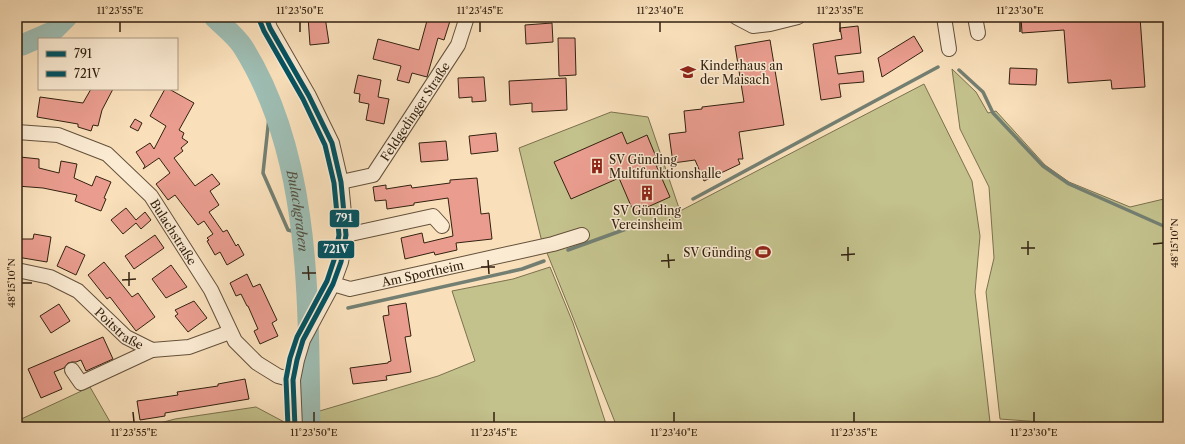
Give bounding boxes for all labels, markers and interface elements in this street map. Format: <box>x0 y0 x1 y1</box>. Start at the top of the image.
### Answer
text: 11°23'55"E <box>97 4 143 17</box>
text: 11°23'50"E <box>276 4 324 17</box>
text: 11°23'45"E <box>457 4 503 17</box>
text: 11°23'40"E <box>636 4 684 17</box>
text: 11°23'35"E <box>817 4 863 17</box>
text: 11°23'30"E <box>996 4 1044 17</box>
legend <box>38 38 178 90</box>
text: 791 <box>74 46 92 61</box>
place label: Kinderhaus an der Maisach <box>700 58 784 87</box>
street label: Feldgedinger Straße <box>377 59 453 164</box>
school or university icon: Kinderhaus an der Maisach <box>679 63 697 81</box>
text: 721V <box>74 66 101 81</box>
place label: SV Günding Multifunktionshalle <box>609 152 722 181</box>
building icon: SV Günding Multifunktionshalle <box>588 157 606 175</box>
water label: Bulachgraben <box>283 167 312 253</box>
building icon: SV Günding Vereinsheim <box>638 184 656 202</box>
street label: Bulachstraße <box>147 196 201 268</box>
place label: SV Günding Vereinsheim <box>610 203 683 232</box>
line badge: 791 <box>329 209 360 228</box>
text: 791 <box>335 211 353 225</box>
text: 48°15'10"N <box>1168 218 1181 268</box>
line badge: 721V <box>317 240 355 259</box>
text: 721V <box>323 242 349 256</box>
sports icon: SV Günding <box>754 243 772 261</box>
place label: SV Günding <box>683 245 752 260</box>
street label: Am Sportheim <box>379 257 465 290</box>
text: 48°15'10"N <box>5 258 18 308</box>
street label: Poitstraße <box>92 304 146 352</box>
text: 11°23'55"E <box>111 426 157 439</box>
text: 11°23'50"E <box>290 426 338 439</box>
text: 11°23'45"E <box>471 426 517 439</box>
text: 11°23'40"E <box>650 426 698 439</box>
text: 11°23'35"E <box>831 426 877 439</box>
text: 11°23'30"E <box>1010 426 1058 439</box>

